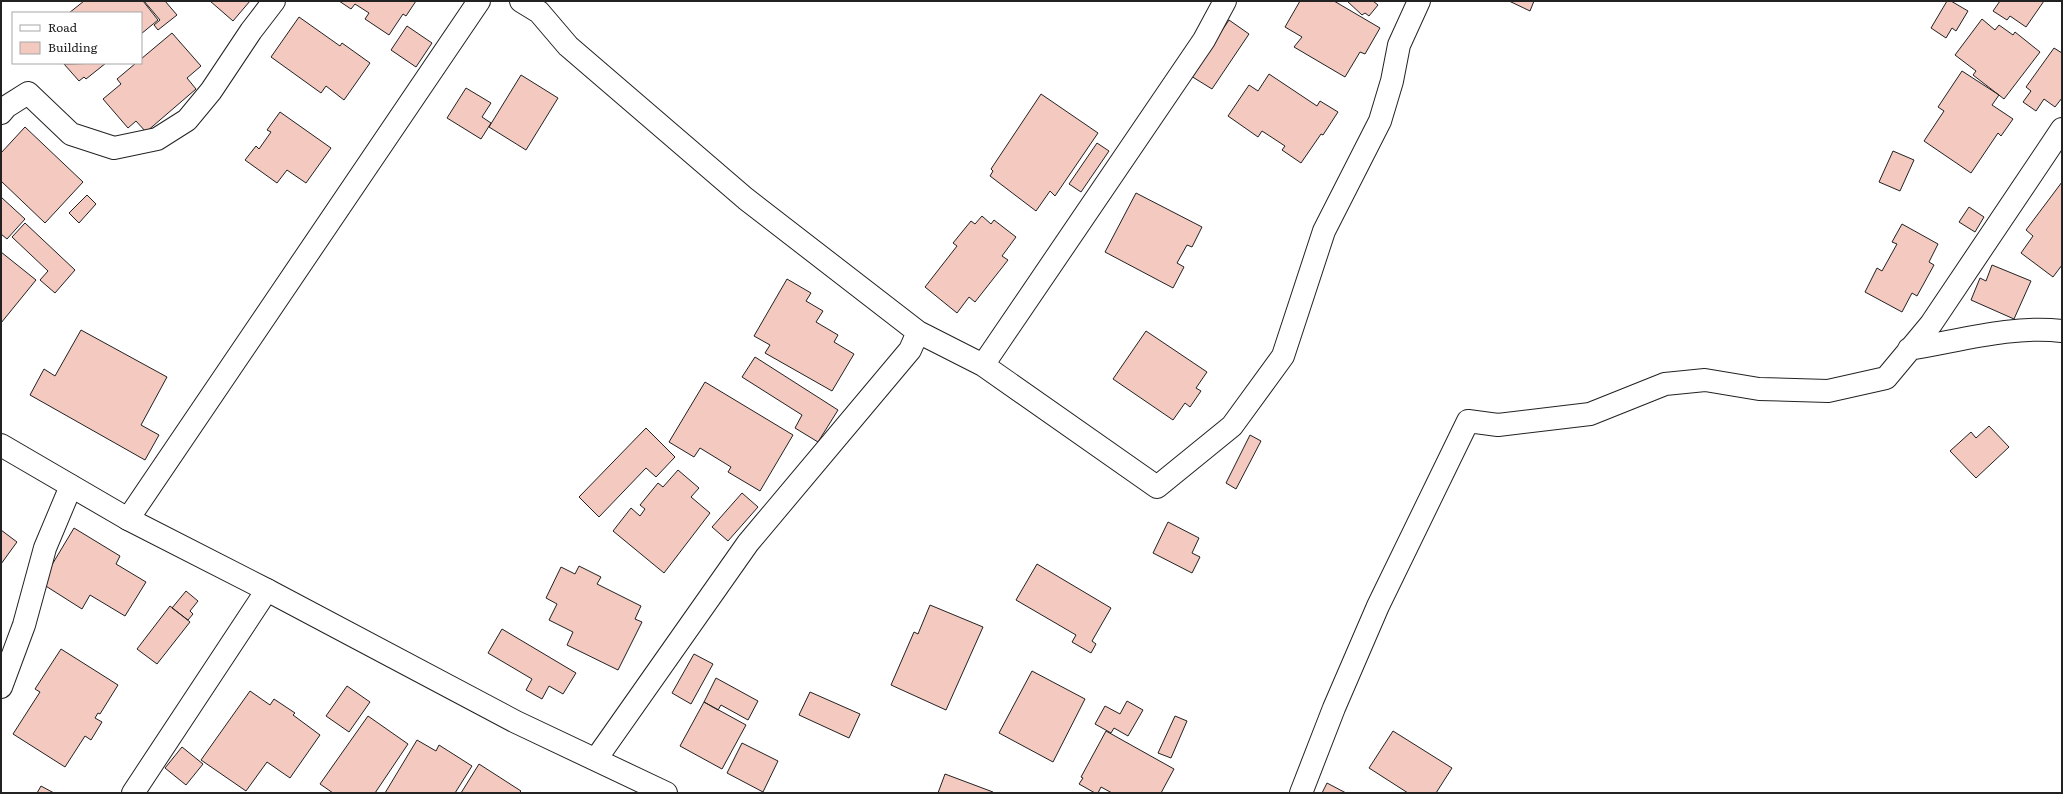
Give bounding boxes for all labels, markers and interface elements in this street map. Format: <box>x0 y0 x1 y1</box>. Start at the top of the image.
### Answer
legend <box>12 12 142 64</box>
text: Road <box>48 18 78 36</box>
text: Building <box>48 38 98 56</box>

